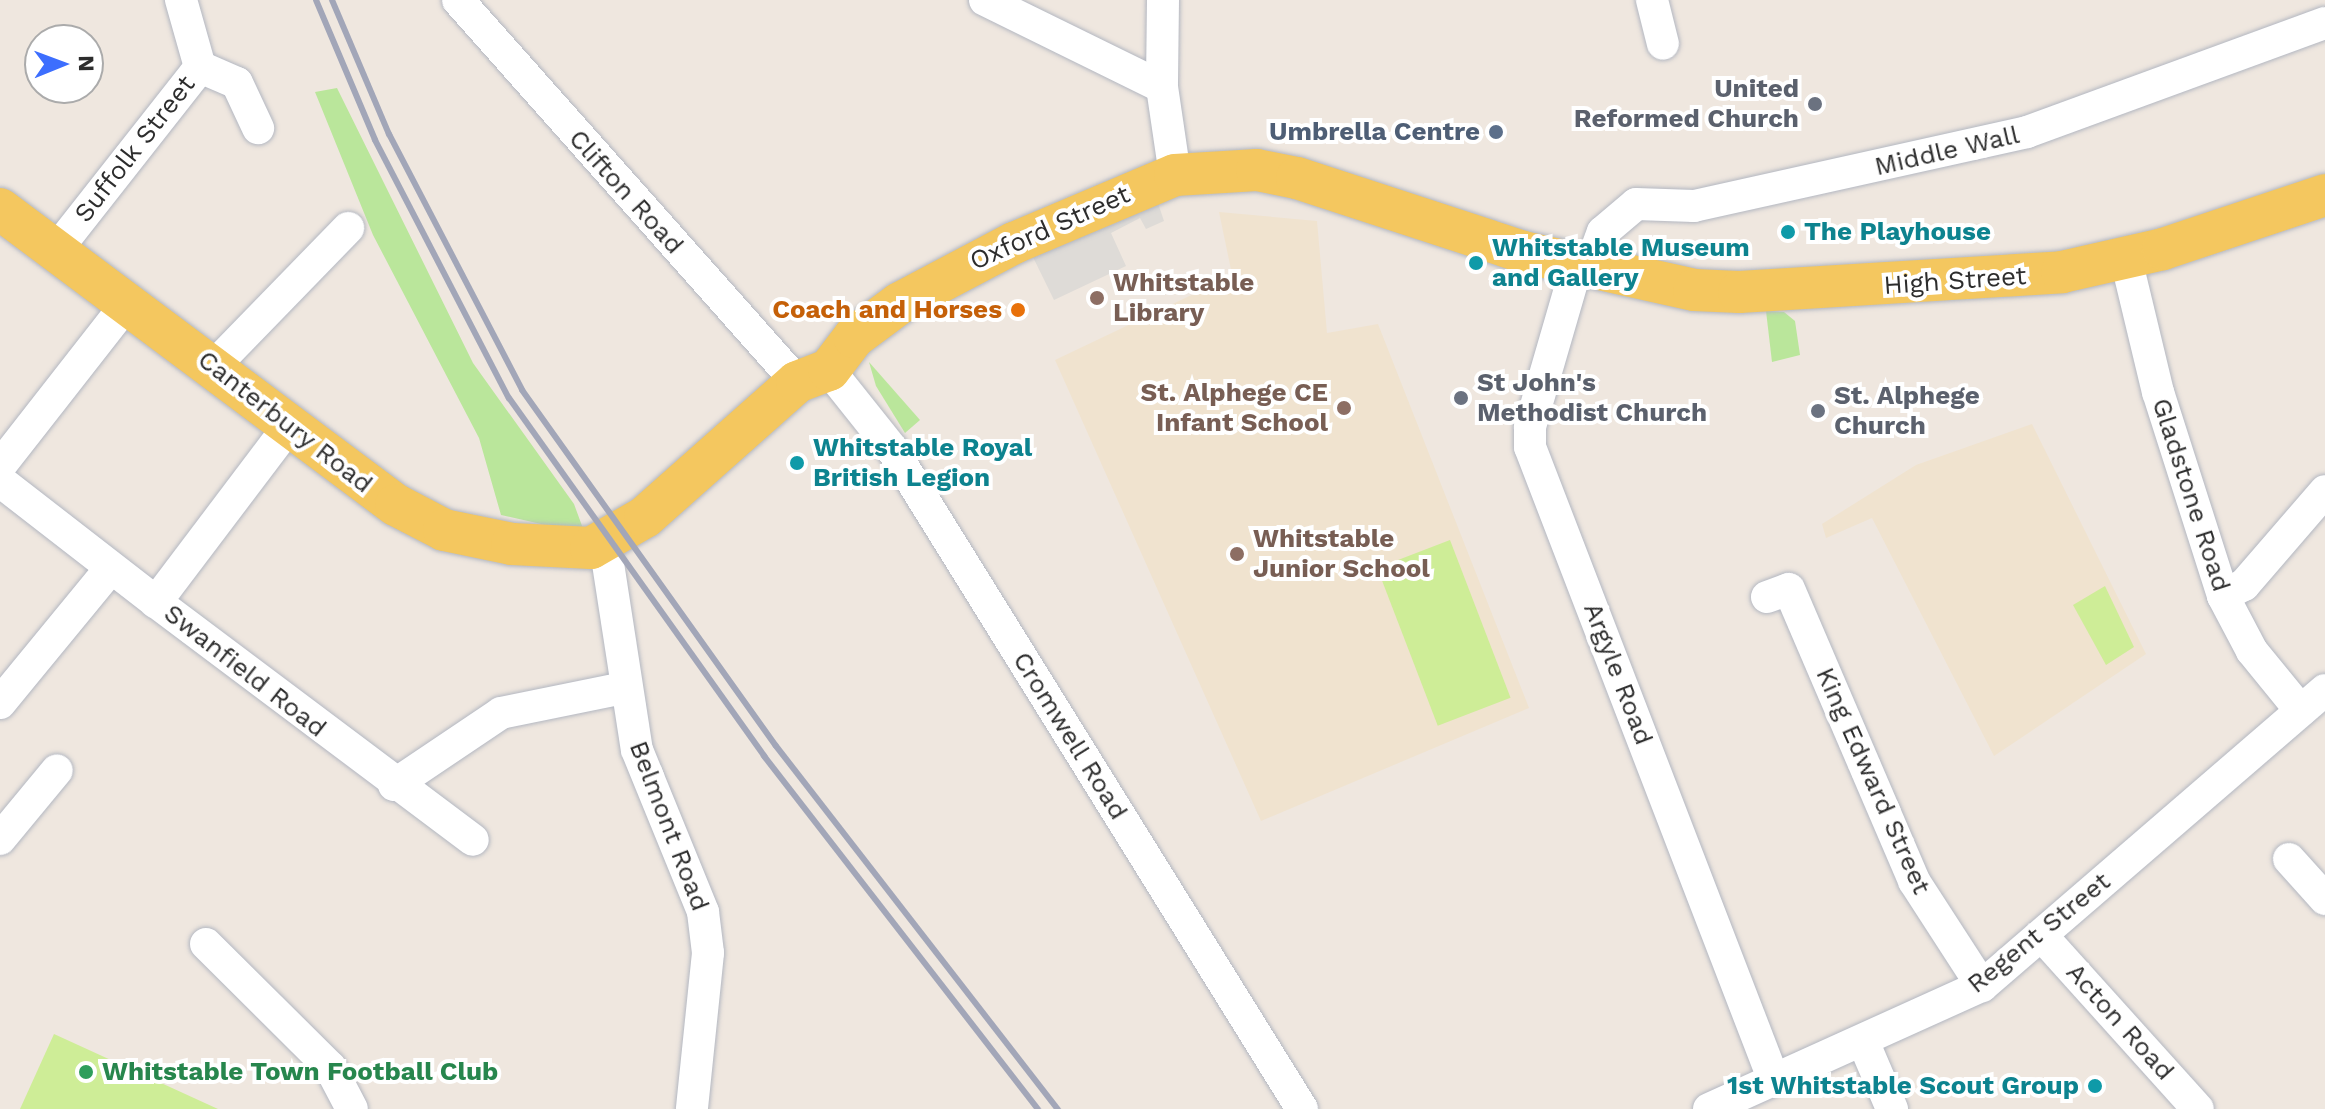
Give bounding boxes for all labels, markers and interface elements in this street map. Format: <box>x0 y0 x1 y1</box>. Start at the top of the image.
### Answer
north arrow <box>24 24 104 104</box>
text: N <box>74 55 99 72</box>
street label: Suffolk Street <box>68 69 202 229</box>
place label: United Reformed Church <box>1574 73 1799 134</box>
marker: United Reformed Church <box>1806 95 1824 113</box>
place label: Umbrella Centre <box>1269 116 1480 148</box>
street label: Middle Wall <box>1871 119 2023 183</box>
street label: Clifton Road <box>562 123 690 261</box>
marker: Umbrella Centre <box>1487 123 1505 141</box>
street label: Oxford Street <box>965 179 1135 277</box>
place label: The Playhouse <box>1804 216 1991 248</box>
marker: The Playhouse <box>1779 223 1797 241</box>
place label: Whitstable Museum and Gallery <box>1492 232 1750 294</box>
marker: Whitstable Museum and Gallery <box>1467 254 1485 272</box>
street label: High Street <box>1883 260 2027 302</box>
place label: Whitstable Library <box>1113 267 1254 328</box>
marker: Whitstable Library <box>1088 289 1106 307</box>
place label: Coach and Horses <box>772 294 1002 326</box>
marker: Coach and Horses <box>1009 301 1027 319</box>
street label: Canterbury Road <box>191 344 379 500</box>
place label: St John's Methodist Church <box>1477 367 1707 428</box>
place label: St. Alphege CE Infant School <box>1140 377 1328 438</box>
place label: St. Alphege Church <box>1834 380 1980 442</box>
marker: St John's Methodist Church <box>1452 389 1470 407</box>
street label: Gladstone Road <box>2145 394 2237 596</box>
marker: St. Alphege CE Infant School <box>1335 399 1353 417</box>
marker: St. Alphege Church <box>1809 402 1827 420</box>
place label: Whitstable Royal British Legion <box>813 432 1032 494</box>
marker: Whitstable Royal British Legion <box>788 454 806 472</box>
place label: Whitstable Junior School <box>1253 523 1430 584</box>
marker: Whitstable Junior School <box>1228 545 1246 563</box>
street label: Swanfield Road <box>158 598 332 744</box>
street label: Argyle Road <box>1577 599 1659 749</box>
street label: Cromwell Road <box>1006 646 1134 826</box>
street label: King Edward Street <box>1809 663 1937 899</box>
street label: Belmont Road <box>622 737 716 915</box>
street label: Regent Street <box>1961 866 2117 1000</box>
street label: Acton Road <box>2059 957 2181 1087</box>
place label: Whitstable Town Football Club <box>102 1056 499 1088</box>
marker: Whitstable Town Football Club <box>77 1063 95 1081</box>
place label: 1st Whitstable Scout Group <box>1727 1070 2079 1102</box>
marker: 1st Whitstable Scout Group <box>2086 1077 2104 1095</box>

